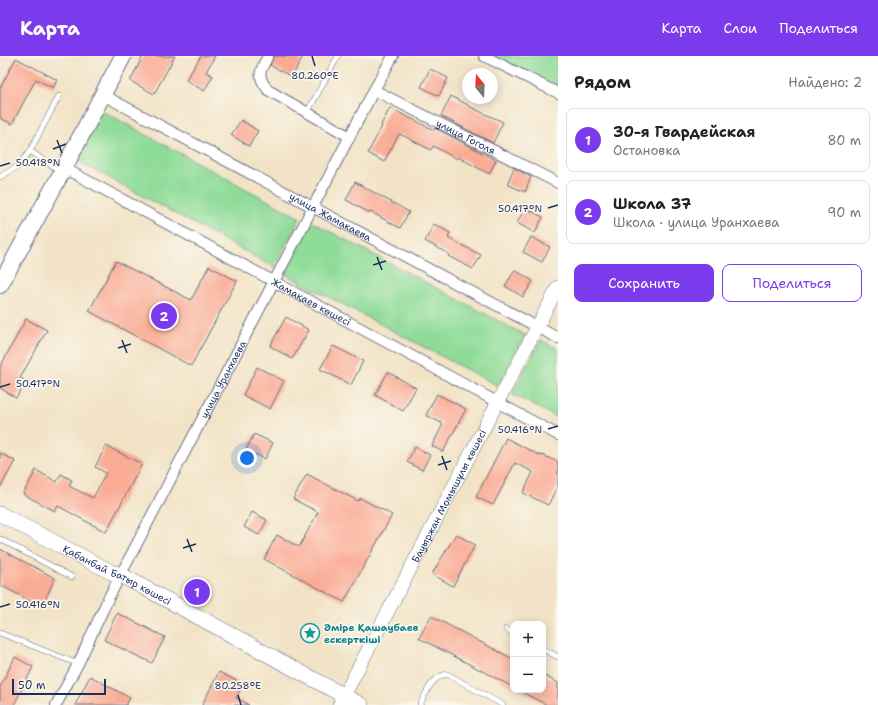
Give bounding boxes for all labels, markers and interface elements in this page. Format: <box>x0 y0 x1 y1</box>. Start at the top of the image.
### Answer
text: Карта <box>20 16 80 41</box>
text: Карта <box>661 19 702 37</box>
text: Слои <box>724 19 757 37</box>
text: Поделиться <box>779 19 858 37</box>
north arrow <box>462 68 498 104</box>
text: 80.260°E <box>291 69 339 82</box>
text: Рядом <box>574 71 631 93</box>
text: Найдено: 2 <box>788 74 862 91</box>
street label: улица Гоголя <box>434 117 497 157</box>
text: 30-я Гвардейская <box>613 122 755 142</box>
text: 1 <box>585 132 591 149</box>
text: 80 m <box>827 132 861 149</box>
text: Остановка <box>613 142 680 159</box>
text: 50.418°N <box>16 156 60 169</box>
street label: улица Жамакаева <box>287 190 374 245</box>
text: Школа 37 <box>613 194 691 214</box>
text: 50.417°N <box>498 202 542 215</box>
text: 2 <box>583 204 593 221</box>
text: 90 m <box>827 204 861 221</box>
text: Школа · улица Уранхаева <box>613 214 779 231</box>
button: Сохранить <box>574 264 714 302</box>
button: Поделиться <box>722 264 862 302</box>
street label: Жамақаев көшесі <box>269 275 353 329</box>
pin: 2 <box>151 301 177 331</box>
street label: улица Уранхаева <box>198 338 249 421</box>
text: 50.417°N <box>16 377 60 390</box>
text: 50.416°N <box>498 423 542 436</box>
street label: Бауыржан Момышұлы көшесі <box>409 427 489 565</box>
your location <box>237 448 257 468</box>
street label: Қабанбай Батыр көшесі <box>61 542 174 608</box>
pin: 1 <box>184 577 210 607</box>
text: 50.416°N <box>16 598 60 611</box>
place label: Әміре Қашаубаев ескерткіші <box>324 621 419 646</box>
map controls <box>510 621 546 693</box>
button: + <box>510 621 546 657</box>
place icon: Әміре Қашаубаев ескерткіші <box>299 622 321 644</box>
button: − <box>510 657 546 693</box>
scale bar <box>12 677 106 696</box>
text: 50 m <box>18 678 46 693</box>
text: 80.258°E <box>215 679 261 692</box>

